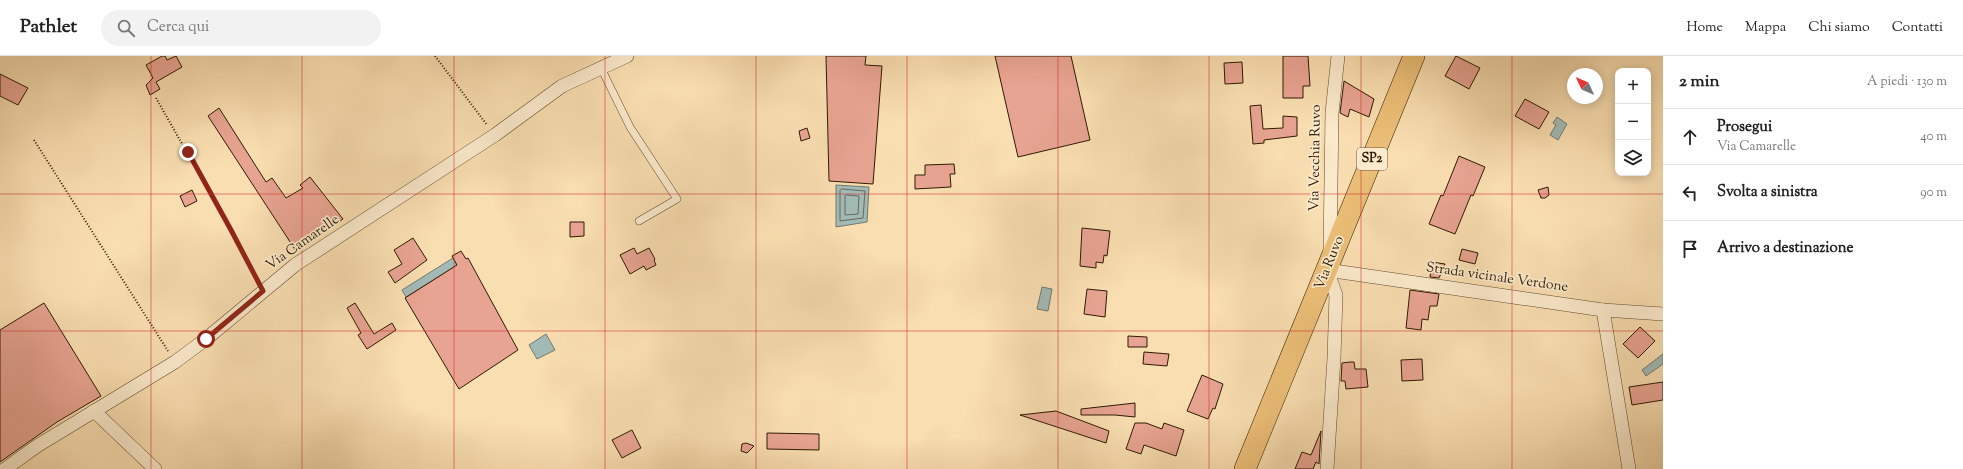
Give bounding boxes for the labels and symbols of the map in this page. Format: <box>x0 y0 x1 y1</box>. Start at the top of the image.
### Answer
north arrow <box>1567 68 1603 104</box>
street label: Via Vecchia Ruvo <box>1305 104 1327 212</box>
route end <box>179 143 197 161</box>
road number: SP2 <box>1357 148 1387 170</box>
street label: Via Camarelle <box>262 210 344 276</box>
street label: Via Ruvo <box>1310 233 1350 293</box>
street label: Strada vicinale Verdone <box>1425 258 1569 298</box>
route start <box>197 330 215 348</box>

